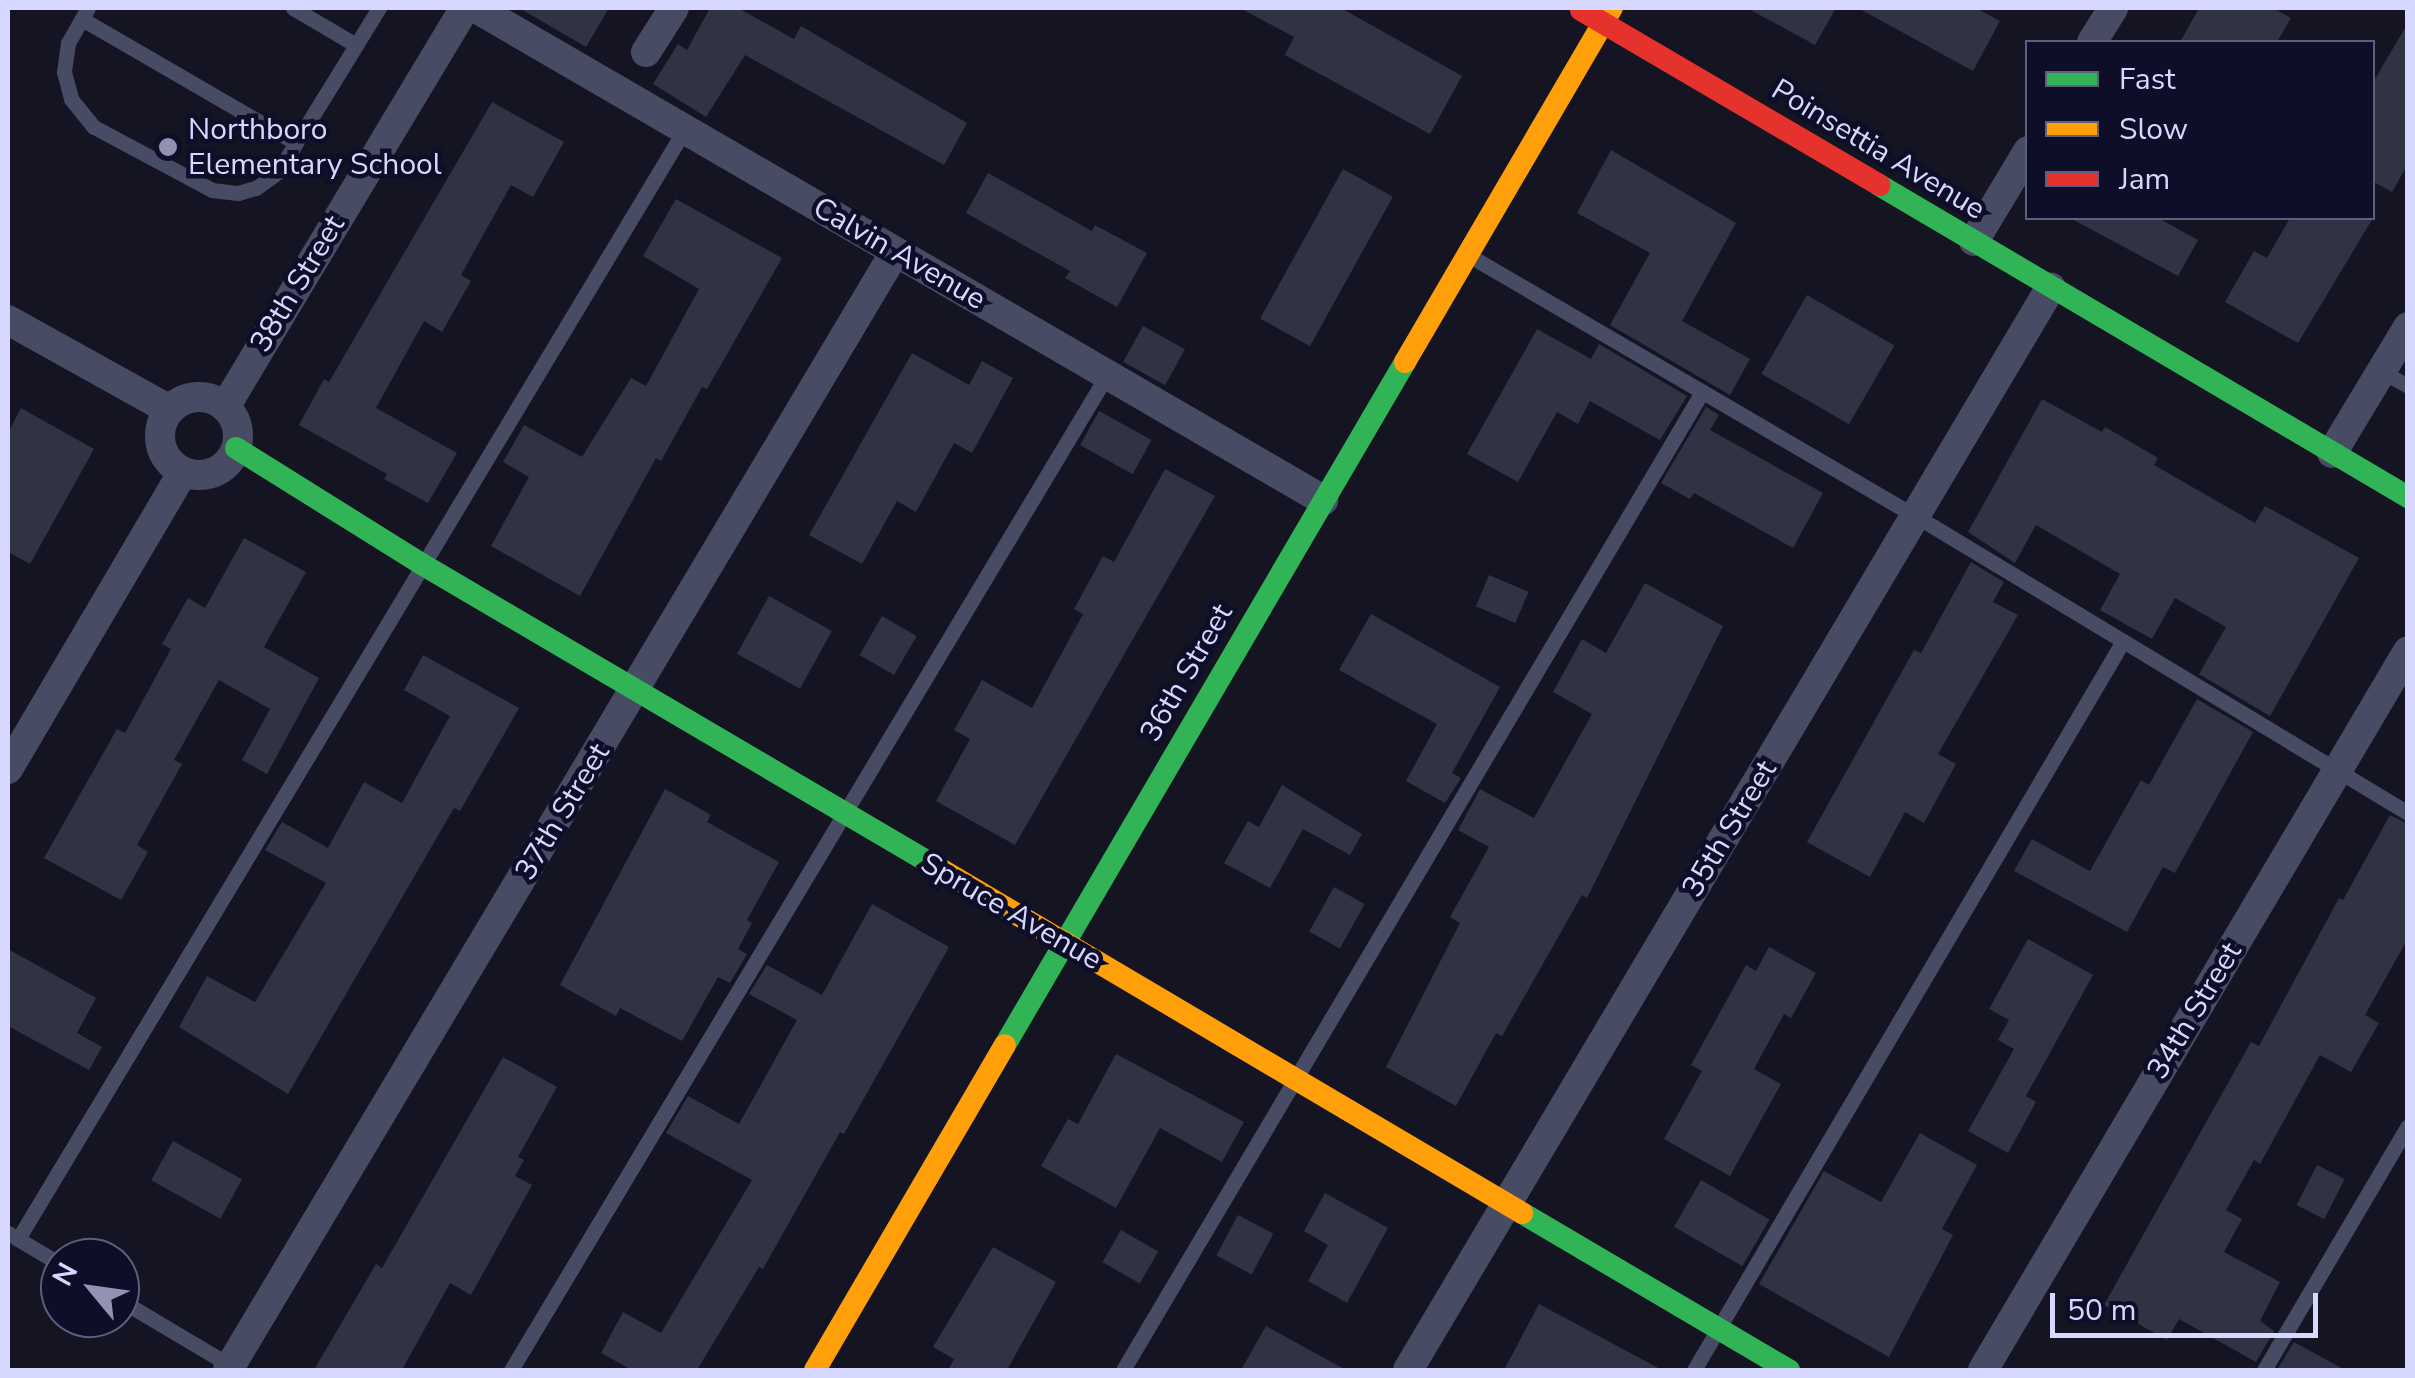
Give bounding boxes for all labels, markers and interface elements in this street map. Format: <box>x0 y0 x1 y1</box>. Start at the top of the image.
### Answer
legend <box>2025 40 2375 220</box>
text: Fast <box>2119 59 2176 100</box>
street label: Poinsettia Avenue <box>1765 72 1991 228</box>
text: Slow <box>2119 109 2188 150</box>
place label: Northboro Elementary School <box>188 112 442 182</box>
marker: Northboro Elementary School <box>157 136 179 158</box>
text: Jam <box>2119 159 2170 200</box>
street label: Calvin Avenue <box>806 190 992 318</box>
street label: 38th Street <box>243 209 353 359</box>
street label: 36th Street <box>1133 598 1241 748</box>
street label: 37th Street <box>508 737 618 887</box>
street label: 35th Street <box>1675 754 1785 904</box>
street label: Spruce Avenue <box>914 846 1108 978</box>
street label: 34th Street <box>2140 936 2250 1086</box>
north arrow <box>40 1238 140 1338</box>
text: N <box>44 1256 87 1293</box>
scale bar <box>2055 1273 2322 1335</box>
text: 50 m <box>2067 1290 2136 1331</box>

